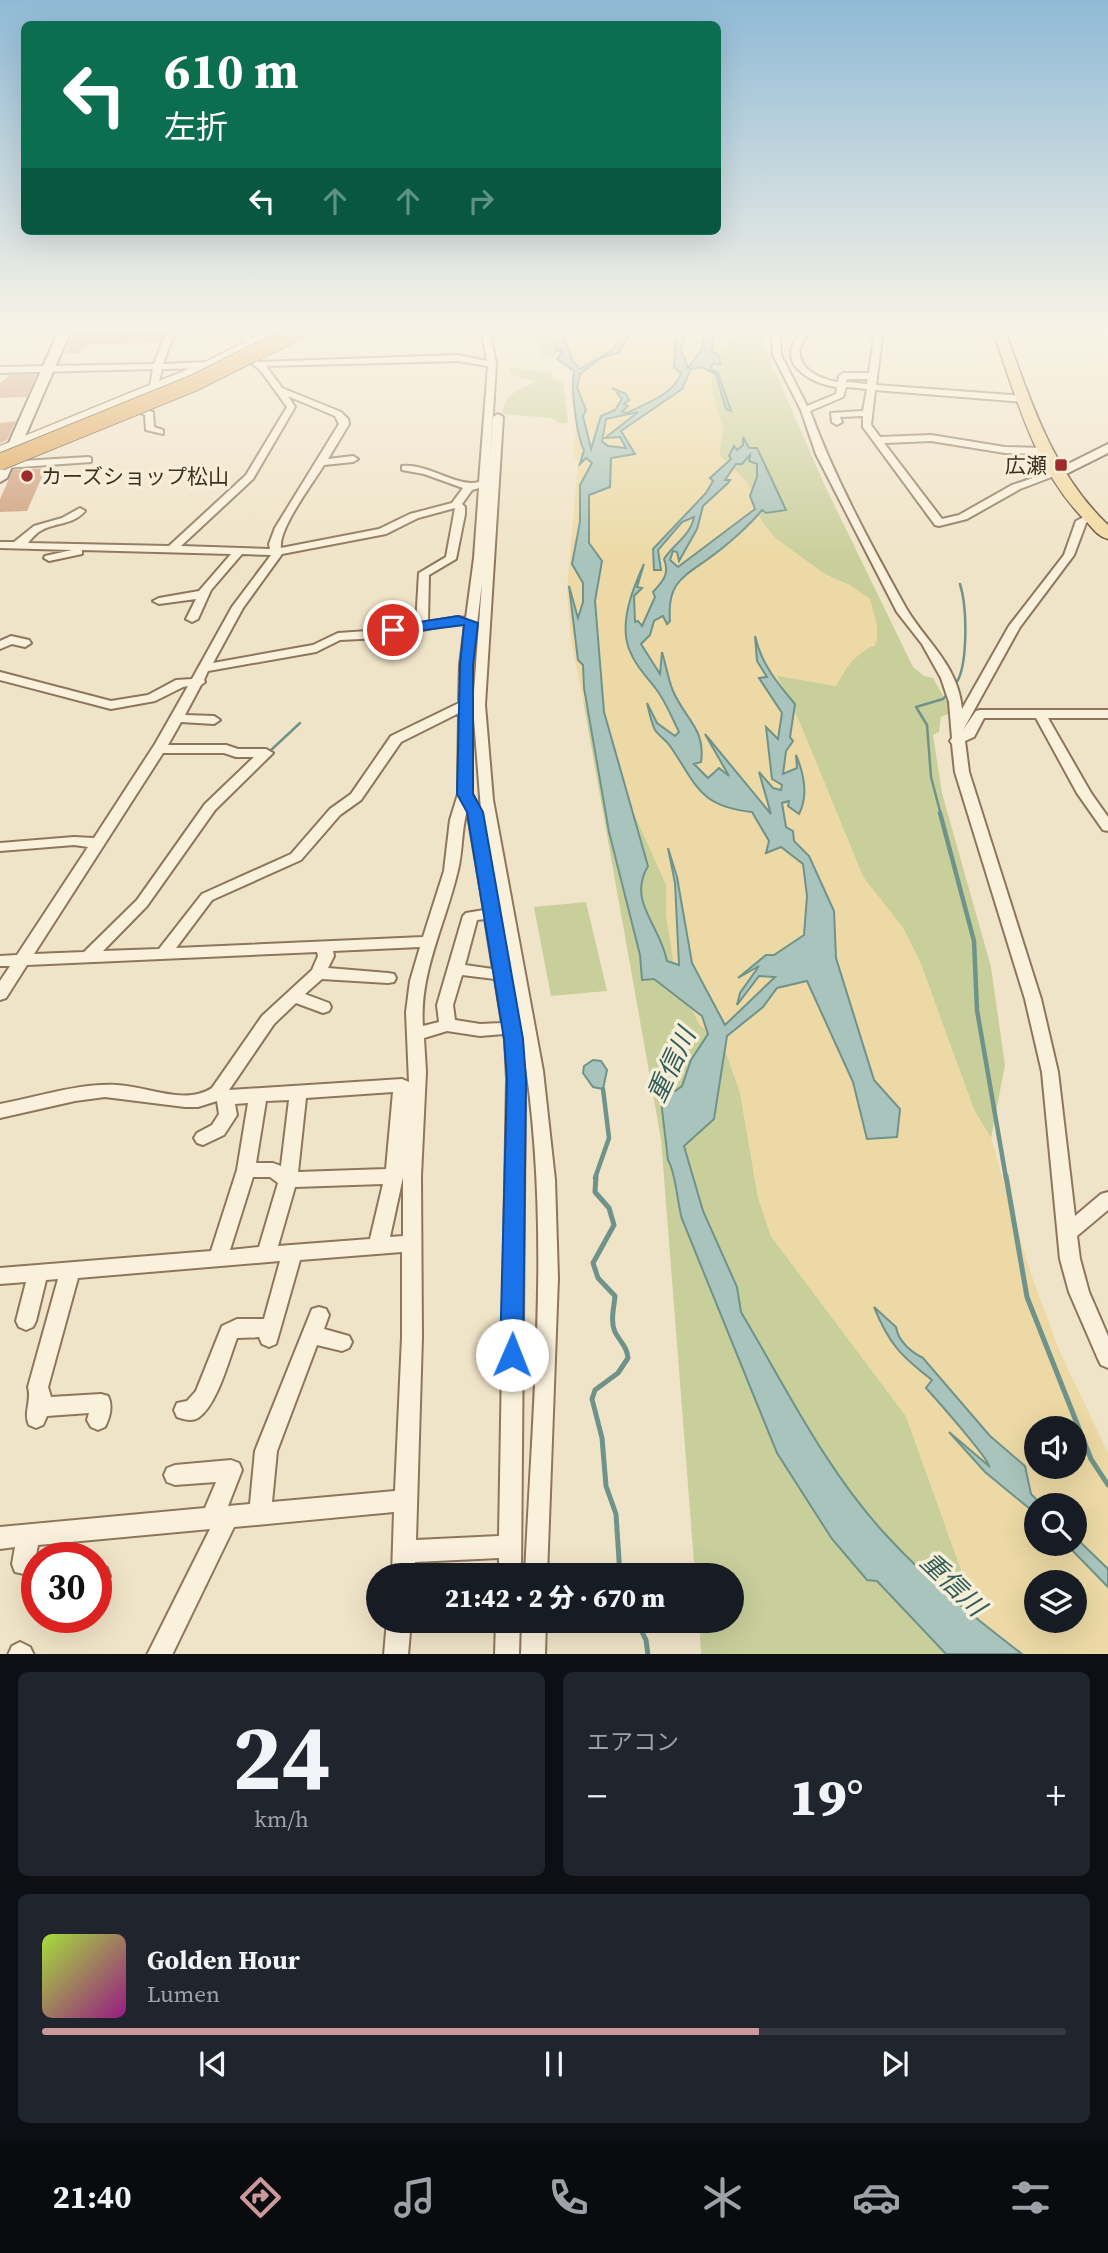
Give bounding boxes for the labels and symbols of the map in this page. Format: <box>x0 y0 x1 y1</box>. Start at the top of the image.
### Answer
place label: 広瀬 <box>1005 451 1047 480</box>
marker: 広瀬 <box>1053 457 1069 473</box>
place label: カーズショップ松山 <box>41 462 229 491</box>
marker: カーズショップ松山 <box>19 468 35 484</box>
pin <box>363 600 423 660</box>
water label: 重信川 <box>638 1019 705 1108</box>
position arrow <box>475 1318 549 1392</box>
speed limit sign: 30 <box>21 1542 112 1633</box>
water label: 重信川 <box>912 1544 996 1626</box>

